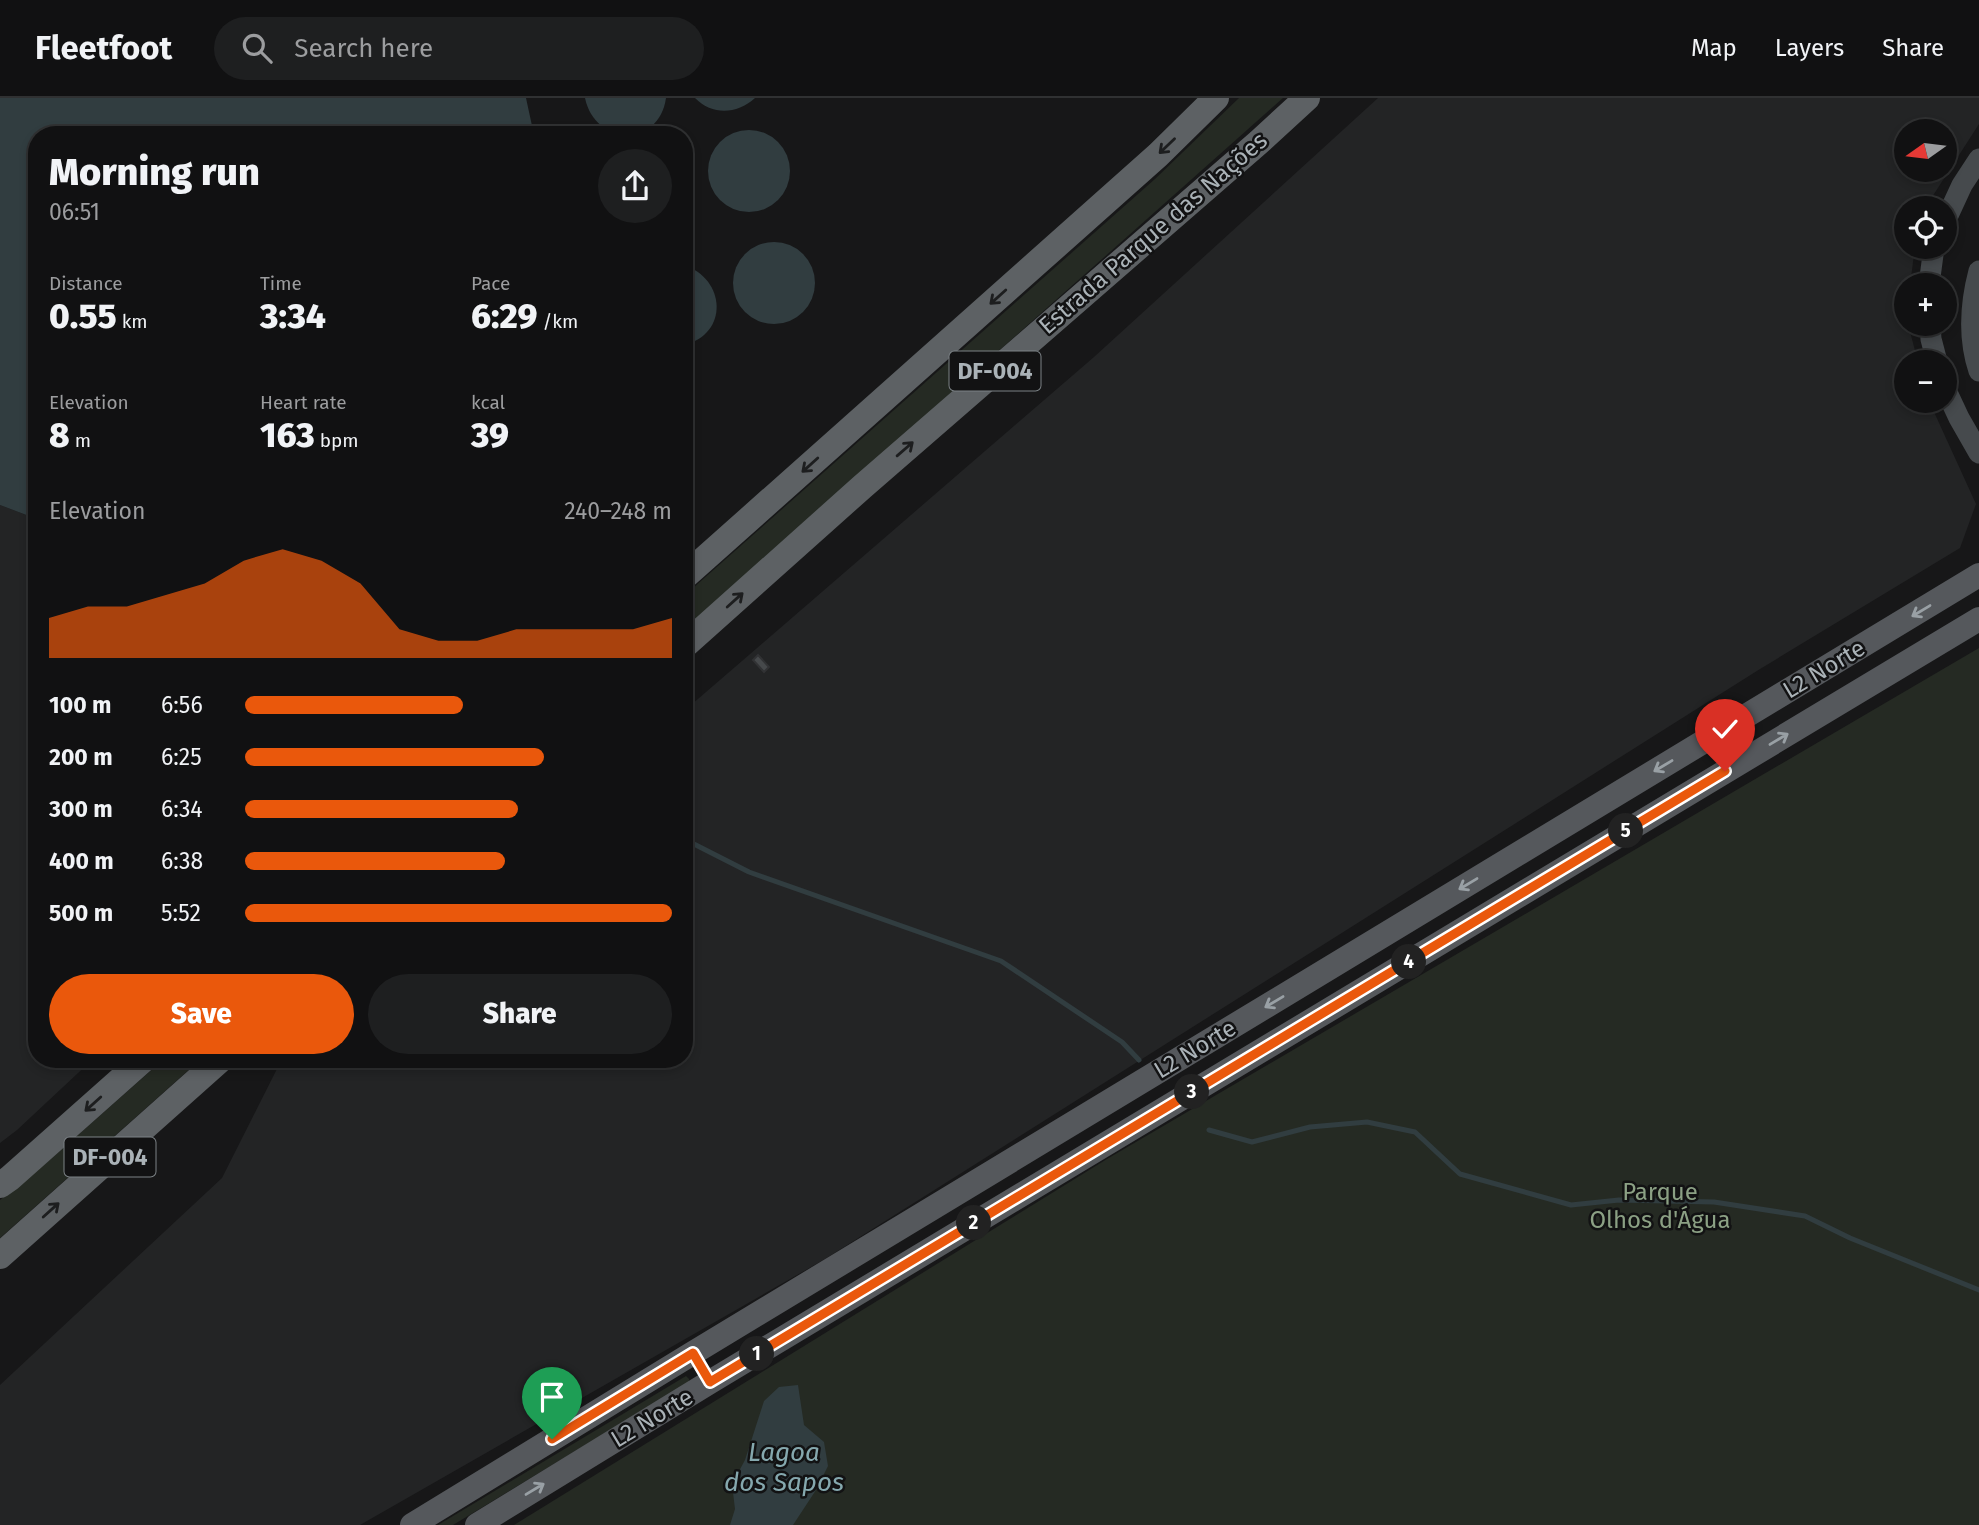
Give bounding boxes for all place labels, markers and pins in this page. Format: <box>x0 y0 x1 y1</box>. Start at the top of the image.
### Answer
pin <box>1695 699 1755 771</box>
pin: 5 <box>1608 814 1644 848</box>
pin: 4 <box>1392 944 1426 980</box>
pin: 3 <box>1174 1074 1210 1110</box>
pin: 2 <box>956 1206 992 1240</box>
pin: 1 <box>740 1336 774 1372</box>
pin <box>522 1367 582 1439</box>

